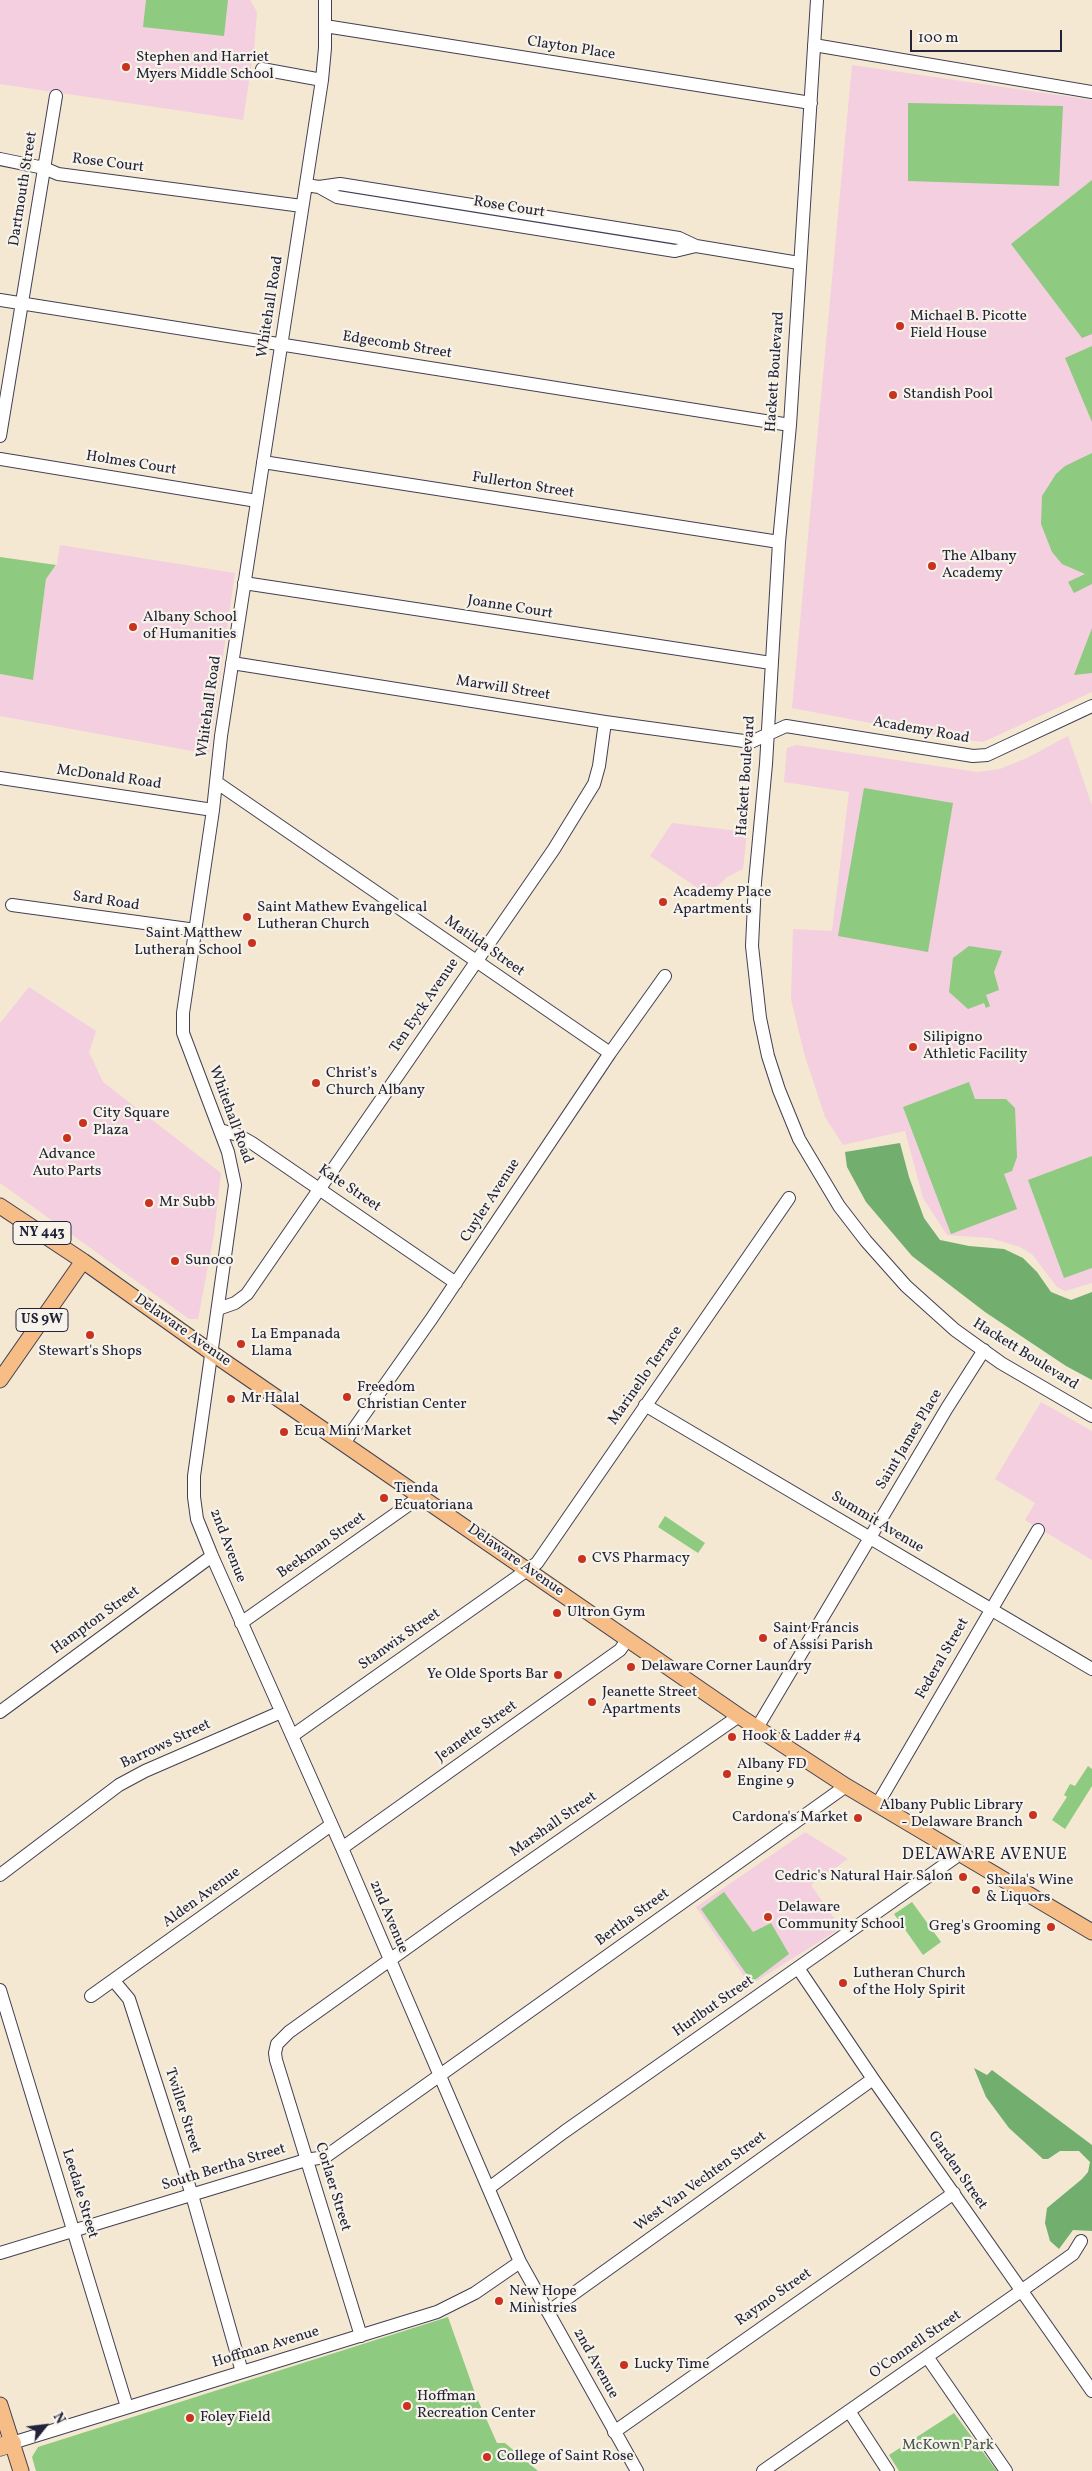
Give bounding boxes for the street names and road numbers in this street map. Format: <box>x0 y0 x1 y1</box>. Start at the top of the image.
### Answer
street label: Clayton Place <box>526 33 616 65</box>
street label: Dartmouth Street <box>6 130 42 248</box>
street label: Rose Court <box>71 151 145 177</box>
street label: Rose Court <box>472 193 546 223</box>
street label: Whitehall Road <box>254 255 288 359</box>
street label: Hackett Boulevard <box>763 311 789 433</box>
street label: Edgecomb Street <box>341 328 453 364</box>
street label: Holmes Court <box>85 448 177 480</box>
street label: Fullerton Street <box>471 469 575 503</box>
street label: Joanne Court <box>466 592 554 624</box>
street label: Whitehall Road <box>194 655 226 759</box>
street label: Marwill Street <box>455 673 551 705</box>
street label: Academy Road <box>871 714 971 748</box>
street label: Hackett Boulevard <box>734 715 760 837</box>
street label: McDonald Road <box>55 762 163 794</box>
street label: Sard Road <box>71 888 141 916</box>
street label: Matilda Street <box>440 913 528 981</box>
street label: Ten Eyck Avenue <box>387 955 463 1057</box>
street label: Whitehall Road <box>204 1064 256 1166</box>
street label: Cuyler Avenue <box>457 1156 525 1246</box>
street label: Kate Street <box>314 1161 384 1217</box>
road number: NY 443 <box>13 1222 71 1244</box>
street label: Delaware Avenue <box>130 1291 234 1371</box>
road number: US 9W <box>16 1308 68 1332</box>
street label: Hackett Boulevard <box>969 1315 1081 1395</box>
street label: Marinello Terrace <box>605 1323 687 1429</box>
street label: Saint James Place <box>873 1386 947 1494</box>
street label: Summit Avenue <box>827 1488 927 1558</box>
street label: 2nd Avenue <box>205 1507 249 1585</box>
street label: Beekman Street <box>274 1509 370 1583</box>
street label: Delaware Avenue <box>463 1521 567 1601</box>
street label: Hampton Street <box>48 1583 144 1659</box>
street label: Stanwix Street <box>356 1605 444 1675</box>
street label: Federal Street <box>912 1615 974 1703</box>
street label: Jeanette Street <box>433 1697 521 1767</box>
street label: Barrows Street <box>118 1716 214 1774</box>
street label: Marshall Street <box>507 1788 601 1862</box>
street label: Alden Avenue <box>160 1864 244 1932</box>
street label: 2nd Avenue <box>365 1878 411 1956</box>
street label: Bertha Street <box>593 1885 673 1951</box>
street label: Hurlbut Street <box>670 1972 758 2042</box>
street label: Twiller Street <box>160 2066 204 2156</box>
street label: West Van Vechten Street <box>631 2128 771 2236</box>
street label: Garden Street <box>923 2128 991 2214</box>
street label: South Bertha Street <box>160 2141 288 2195</box>
street label: Corlaer Street <box>310 2141 354 2233</box>
street label: Leedale Street <box>57 2147 101 2241</box>
street label: Raymo Street <box>732 2265 816 2331</box>
street label: O'Connell Street <box>867 2307 965 2383</box>
street label: Hoffman Avenue <box>210 2323 322 2373</box>
street label: 2nd Avenue <box>568 2326 622 2402</box>

